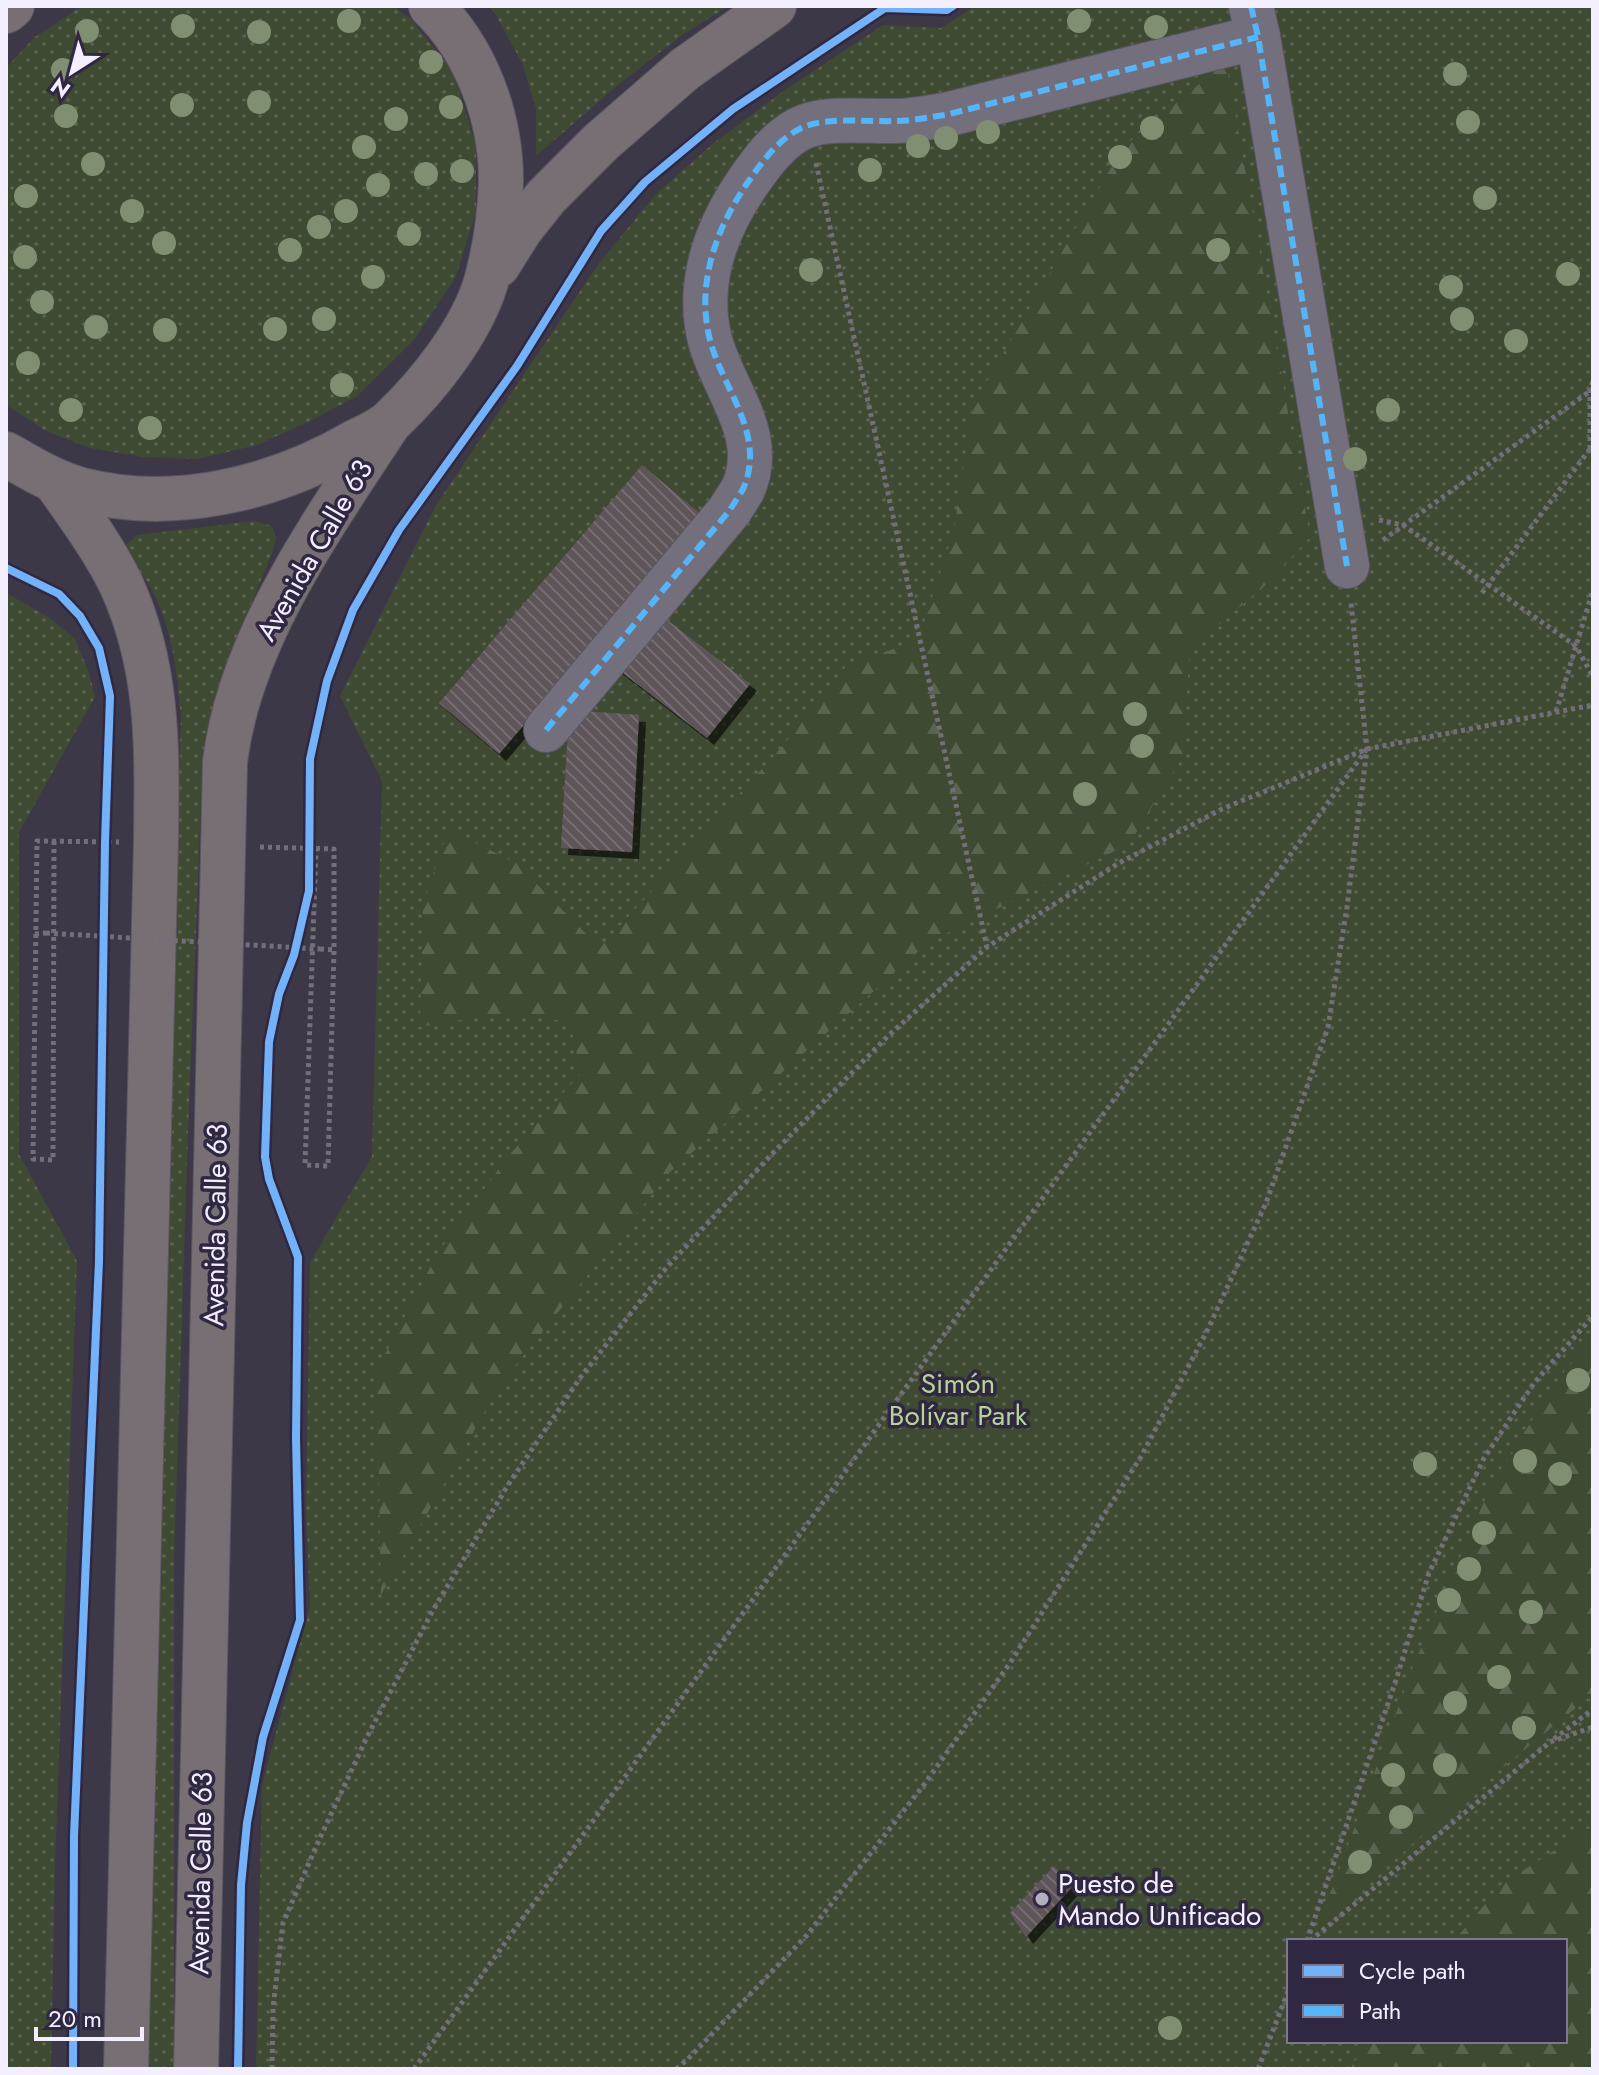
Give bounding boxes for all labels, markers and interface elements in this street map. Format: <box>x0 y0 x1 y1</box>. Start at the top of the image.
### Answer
north arrow <box>32 32 112 112</box>
text: N <box>44 70 77 106</box>
street label: Avenida Calle 63 <box>246 452 383 648</box>
street label: Avenida Calle 63 <box>193 1123 238 1327</box>
park label: Simón Bolívar Park <box>889 1363 1028 1436</box>
street label: Avenida Calle 63 <box>178 1771 223 1975</box>
place label: Puesto de Mando Unificado <box>1058 1863 1261 1936</box>
marker: Puesto de Mando Unificado <box>1033 1890 1051 1908</box>
legend <box>1287 1939 1567 2043</box>
text: Cycle path <box>1359 1953 1466 1988</box>
scale bar <box>36 1991 142 2041</box>
text: Path <box>1359 1993 1401 2028</box>
text: 20 m <box>48 2001 102 2036</box>

